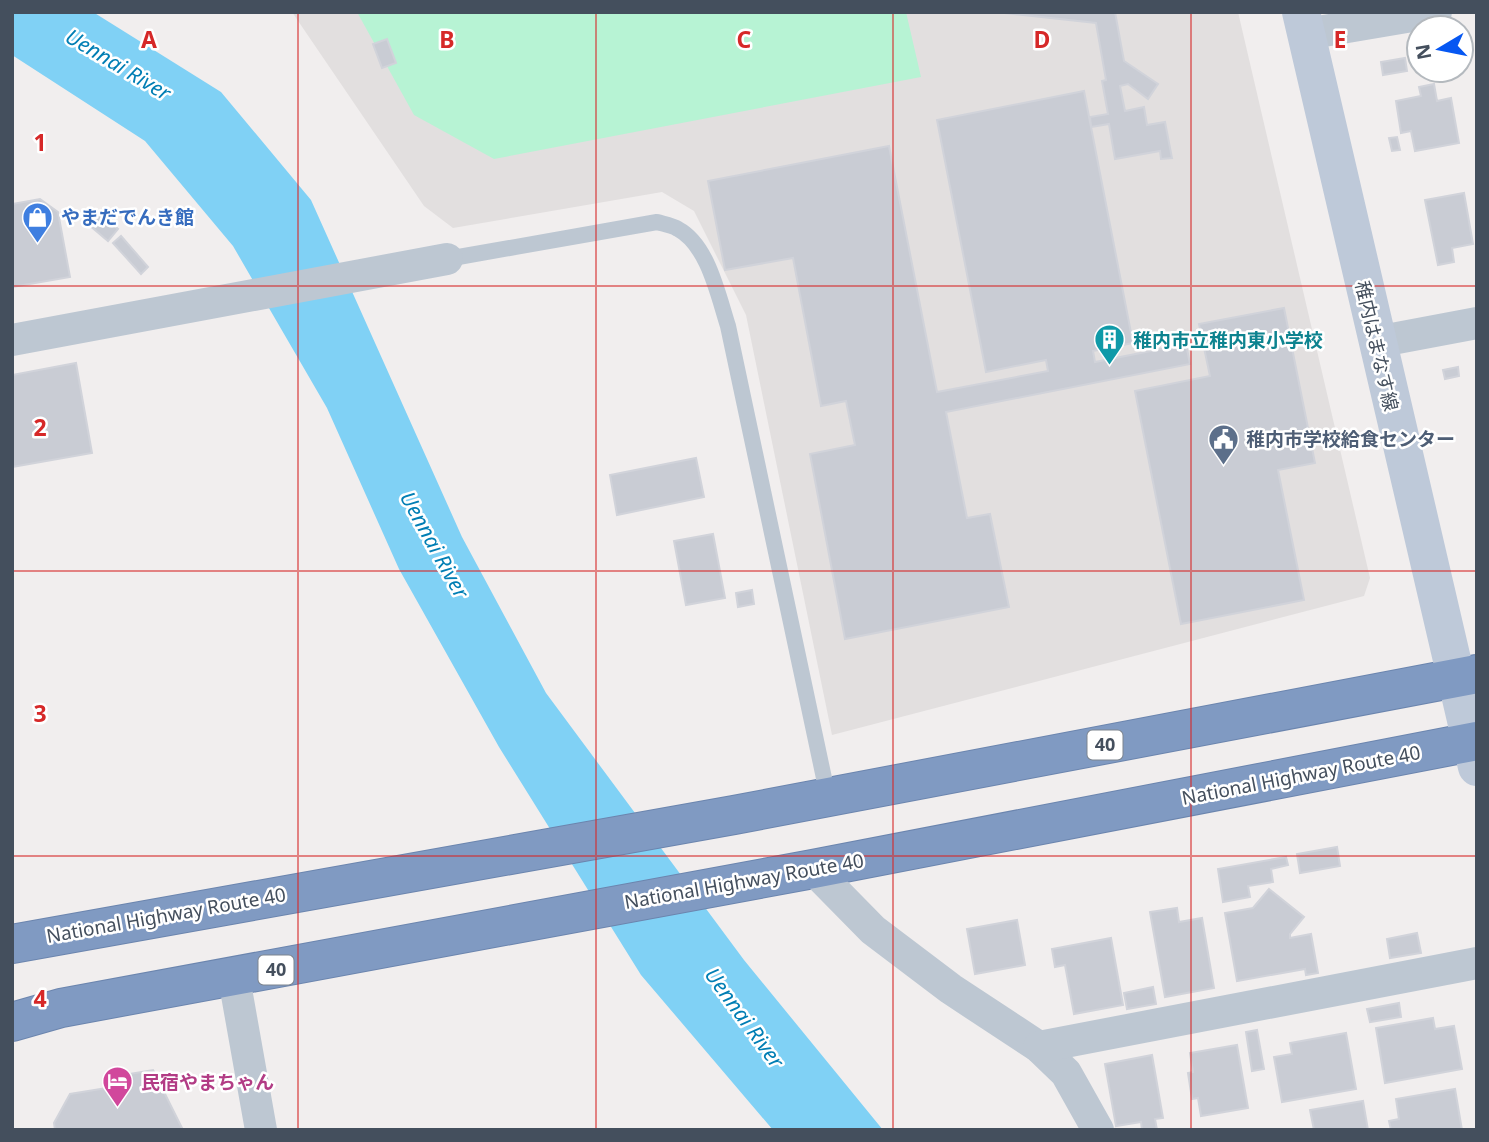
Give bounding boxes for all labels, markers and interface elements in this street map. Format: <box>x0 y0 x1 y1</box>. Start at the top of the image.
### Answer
north arrow <box>1405 14 1475 84</box>
water label: Uennai River <box>61 22 178 107</box>
text: A <box>141 23 157 55</box>
text: B <box>439 23 455 55</box>
text: C <box>737 23 752 55</box>
text: D <box>1034 23 1050 55</box>
text: E <box>1334 23 1346 55</box>
text: N <box>1409 42 1437 62</box>
text: 1 <box>33 126 47 158</box>
shop icon: やまだでんき館 <box>21 200 55 244</box>
place label: やまだでんき館 <box>61 204 194 230</box>
street label: 稚内はまなす線 <box>1349 278 1405 414</box>
building icon: 稚内市立稚内東小学校 <box>1093 323 1127 367</box>
place label: 稚内市立稚内東小学校 <box>1133 327 1323 353</box>
text: 2 <box>33 411 47 443</box>
public building icon: 稚内市学校給食センター <box>1206 422 1240 466</box>
place label: 稚内市学校給食センター <box>1246 426 1455 452</box>
water label: Uennai River <box>394 486 476 604</box>
text: 3 <box>33 697 47 729</box>
road number: 40 <box>1088 730 1122 760</box>
street label: National Highway Route 40 <box>1179 739 1423 811</box>
street label: National Highway Route 40 <box>622 847 866 915</box>
street label: National Highway Route 40 <box>44 881 288 949</box>
road number: 40 <box>258 956 294 985</box>
water label: Uennai River <box>699 961 792 1075</box>
text: 4 <box>33 982 47 1014</box>
hotel icon: 民宿やまちゃん <box>101 1065 135 1109</box>
place label: 民宿やまちゃん <box>141 1069 274 1095</box>

